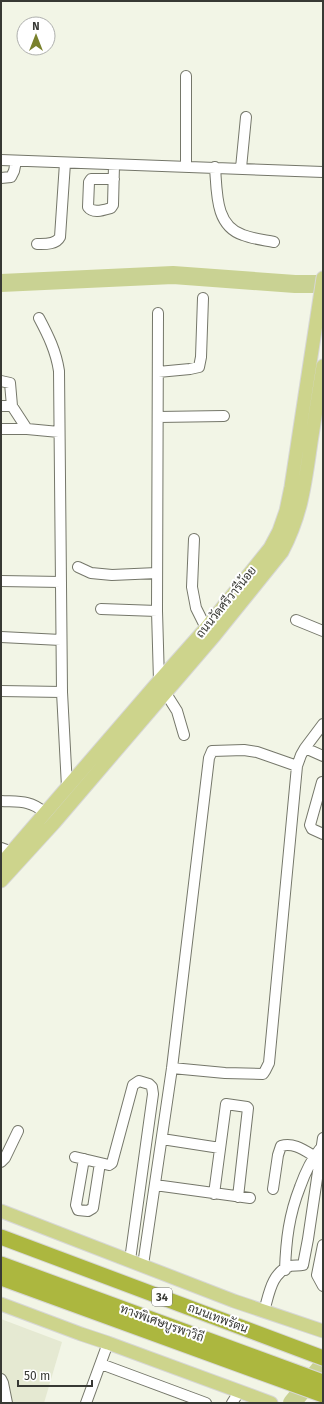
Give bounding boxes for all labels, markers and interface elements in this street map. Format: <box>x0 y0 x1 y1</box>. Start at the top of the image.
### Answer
north arrow <box>16 16 56 56</box>
text: N <box>32 20 40 33</box>
street label: ถนนวัดศรีวารีน้อย <box>192 563 259 641</box>
road number: 34 <box>152 1288 172 1306</box>
street label: ทางพิเศษบูรพาวิถี <box>118 1300 206 1346</box>
street label: ถนนเทพรัตน <box>186 1300 250 1336</box>
scale bar <box>18 1362 92 1388</box>
text: 50 m <box>24 1369 50 1383</box>

